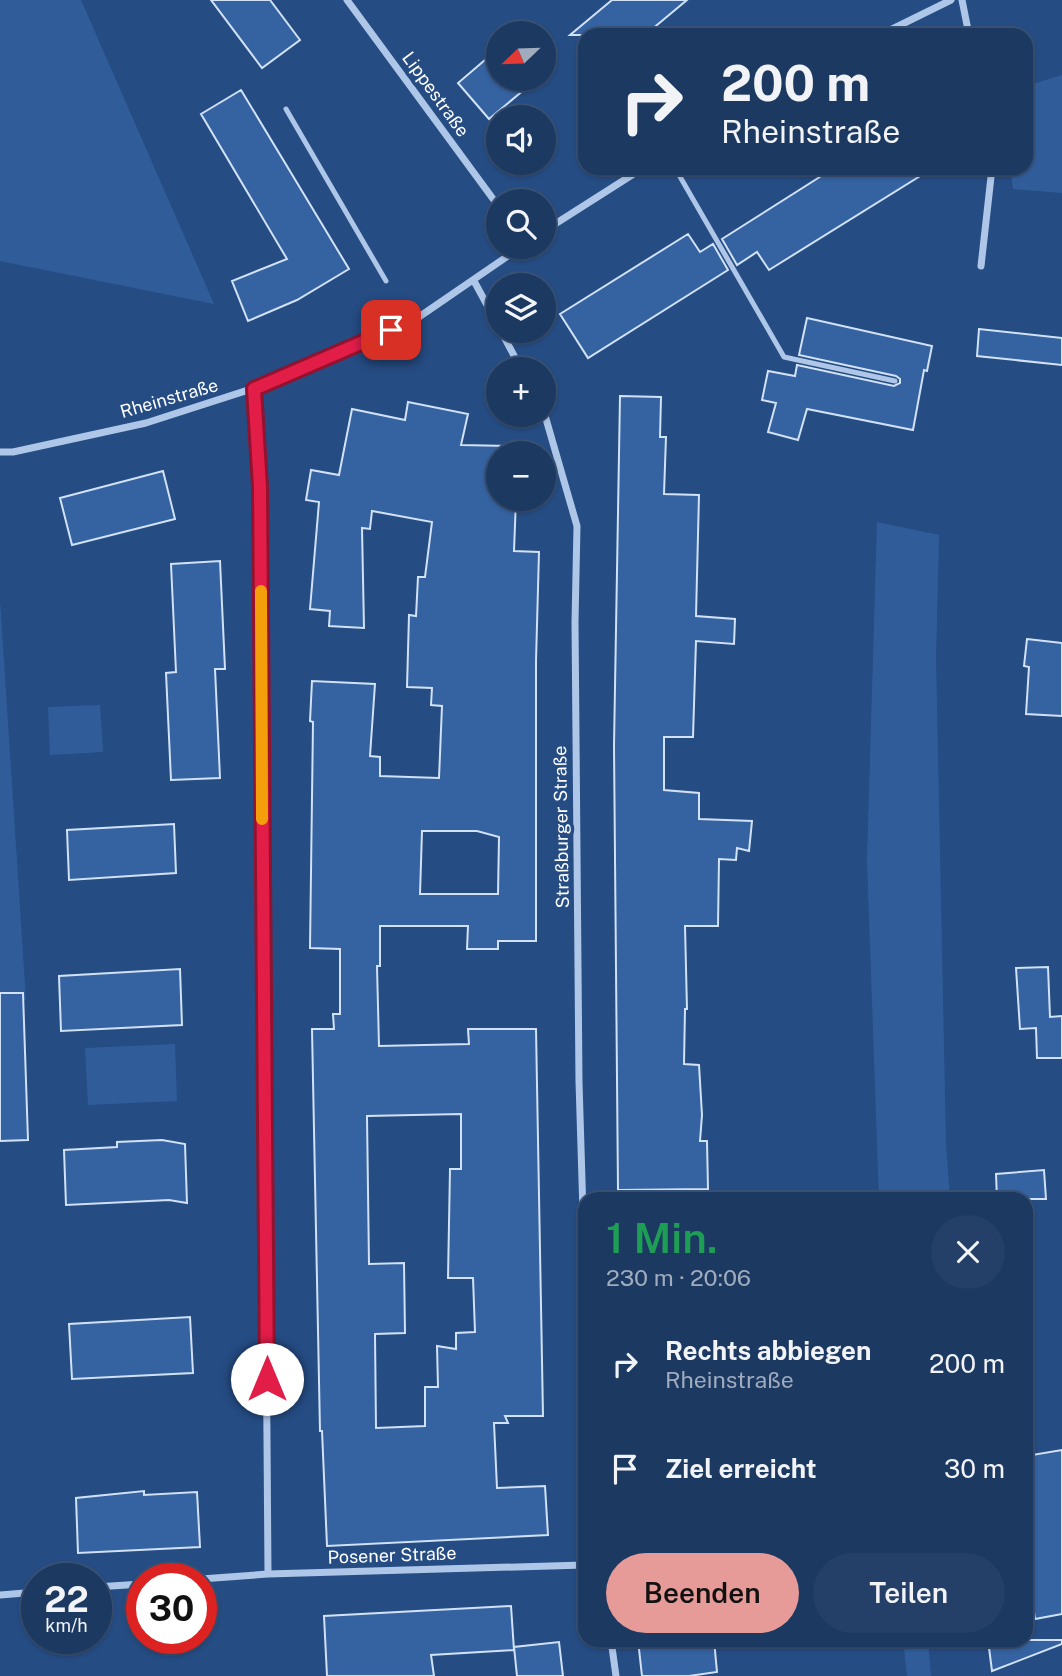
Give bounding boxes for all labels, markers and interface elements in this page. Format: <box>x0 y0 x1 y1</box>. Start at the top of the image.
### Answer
north arrow <box>486 21 556 91</box>
map controls <box>486 21 556 511</box>
street label: Lippestraße <box>398 47 474 141</box>
text: 200 m <box>721 54 870 112</box>
icon: right <box>606 56 697 147</box>
button: sound <box>486 105 556 175</box>
text: Rheinstraße <box>721 113 900 150</box>
button: search <box>486 189 556 259</box>
button: layers <box>486 273 556 343</box>
pin <box>361 300 421 360</box>
icon: arrive <box>372 311 410 349</box>
button: + <box>486 357 556 427</box>
street label: Rheinstraße <box>118 374 220 422</box>
button: − <box>486 441 556 511</box>
street label: Straßburger Straße <box>549 745 573 909</box>
text: 1 Min. <box>606 1213 717 1262</box>
button: close <box>931 1215 1005 1289</box>
text: 230 m · 20:06 <box>606 1264 751 1291</box>
text: Rechts abbiegen <box>665 1335 871 1366</box>
position arrow <box>230 1342 304 1416</box>
icon: right <box>606 1345 644 1383</box>
text: 200 m <box>929 1348 1005 1379</box>
text: Rheinstraße <box>665 1366 794 1393</box>
icon: arrive <box>606 1450 644 1488</box>
text: Ziel erreicht <box>665 1453 817 1484</box>
text: 30 m <box>944 1453 1005 1484</box>
street label: Posener Straße <box>327 1542 457 1568</box>
button: Beenden <box>606 1553 799 1633</box>
button: Teilen <box>813 1553 1005 1633</box>
speed limit sign: 30 <box>126 1563 217 1654</box>
text: 22 <box>44 1579 89 1620</box>
text: km/h <box>45 1615 88 1636</box>

